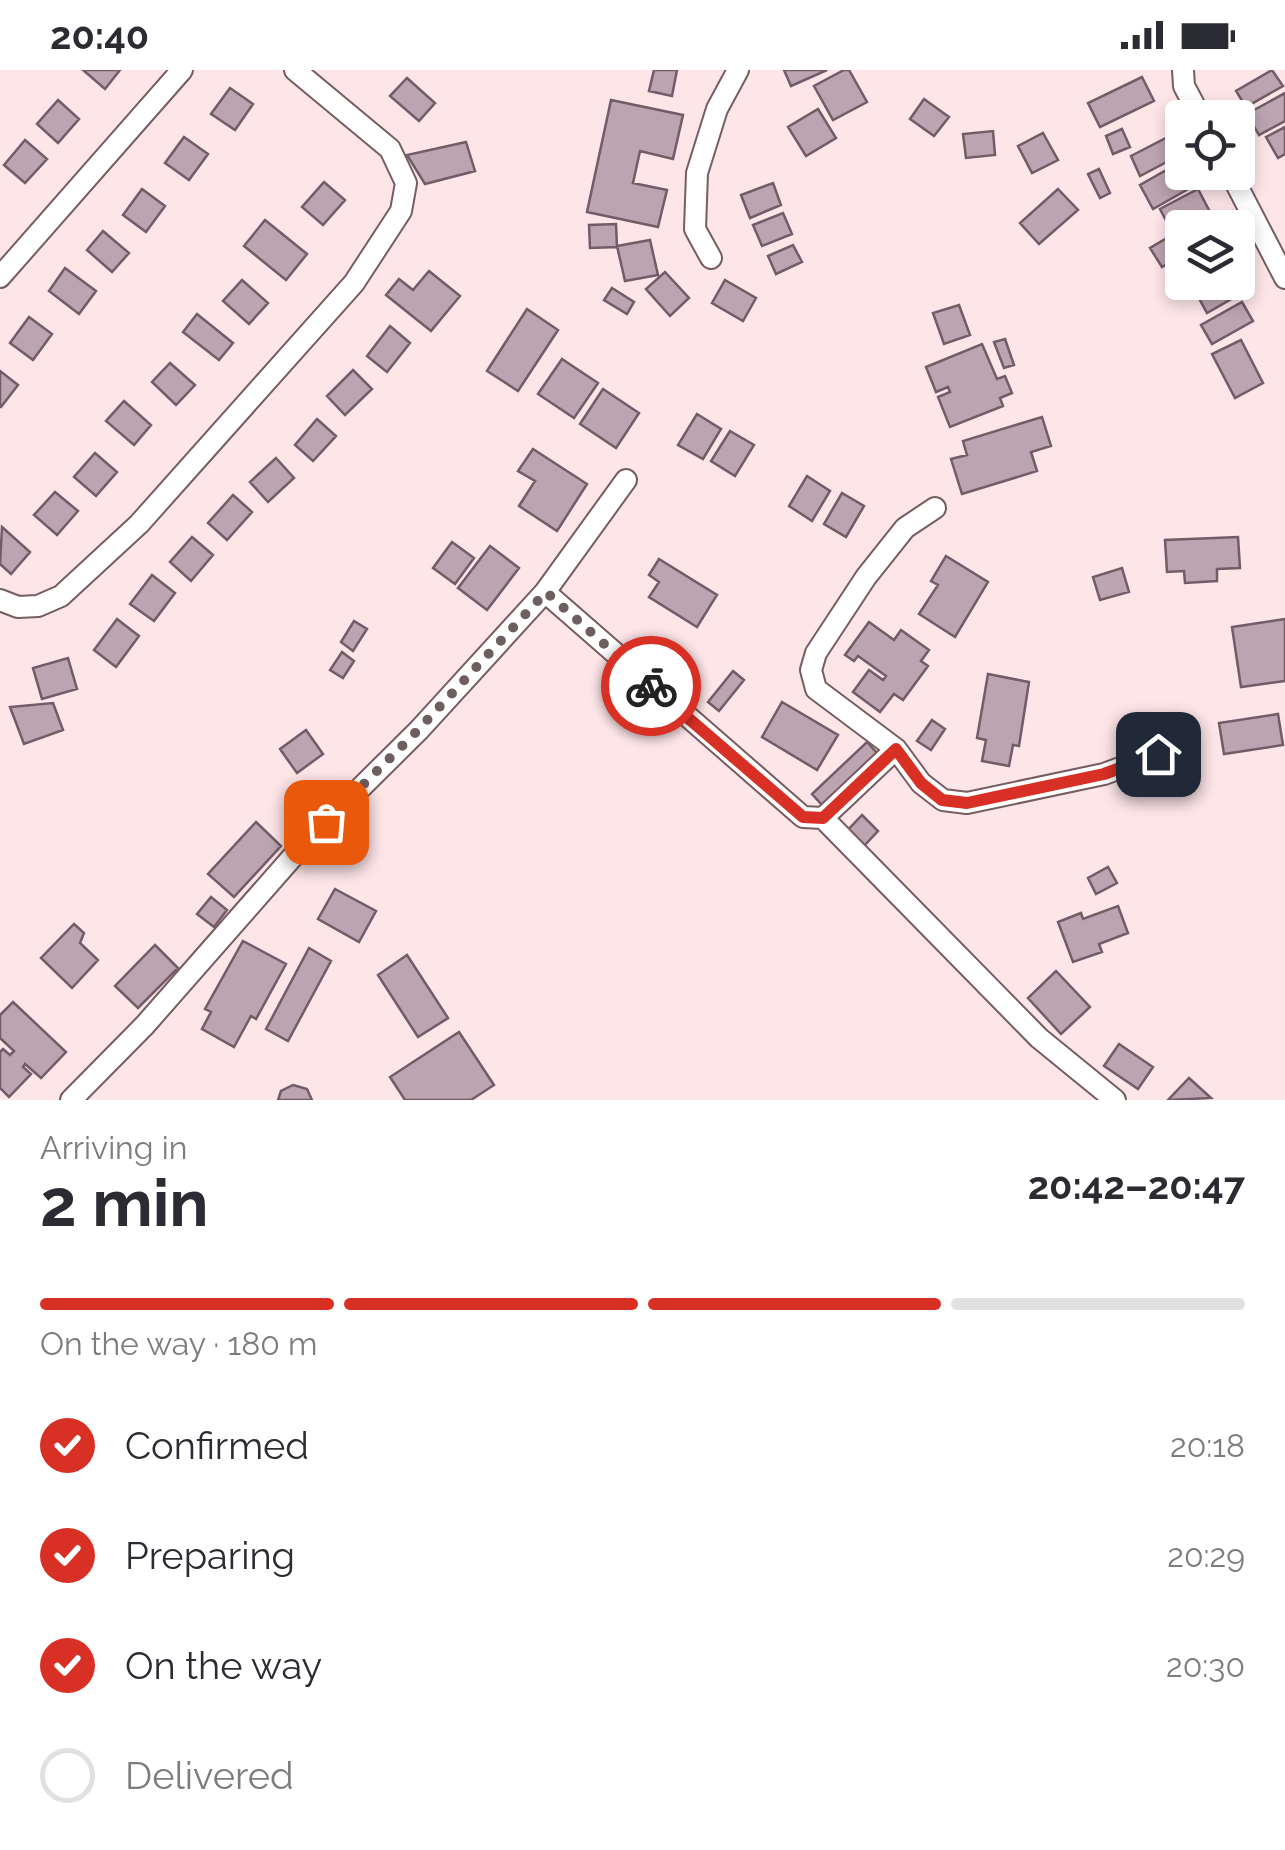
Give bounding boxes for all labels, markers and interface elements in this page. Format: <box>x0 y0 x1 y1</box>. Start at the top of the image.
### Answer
text: 20:40 <box>50 13 149 58</box>
map controls <box>1165 100 1255 300</box>
button: locate <box>1165 100 1255 190</box>
button: layers <box>1165 210 1255 300</box>
courier <box>601 636 701 736</box>
icon: bike <box>624 659 679 714</box>
pin <box>1116 712 1201 797</box>
icon: home <box>1131 727 1186 782</box>
pin <box>284 780 369 865</box>
icon: bag <box>299 795 354 850</box>
text: Arriving in <box>40 1129 187 1166</box>
text: 20:42–20:47 <box>1028 1163 1245 1208</box>
text: 2 min <box>40 1165 209 1241</box>
text: On the way · 180 m <box>40 1325 317 1362</box>
icon: check <box>40 1418 95 1473</box>
text: Confirmed <box>125 1423 309 1468</box>
text: 20:18 <box>1170 1427 1245 1464</box>
icon: check <box>40 1528 95 1583</box>
text: Preparing <box>125 1533 295 1578</box>
text: 20:29 <box>1167 1537 1245 1574</box>
icon: check <box>40 1638 95 1693</box>
text: On the way <box>125 1643 322 1688</box>
text: 20:30 <box>1166 1647 1245 1684</box>
text: Delivered <box>125 1753 294 1798</box>

